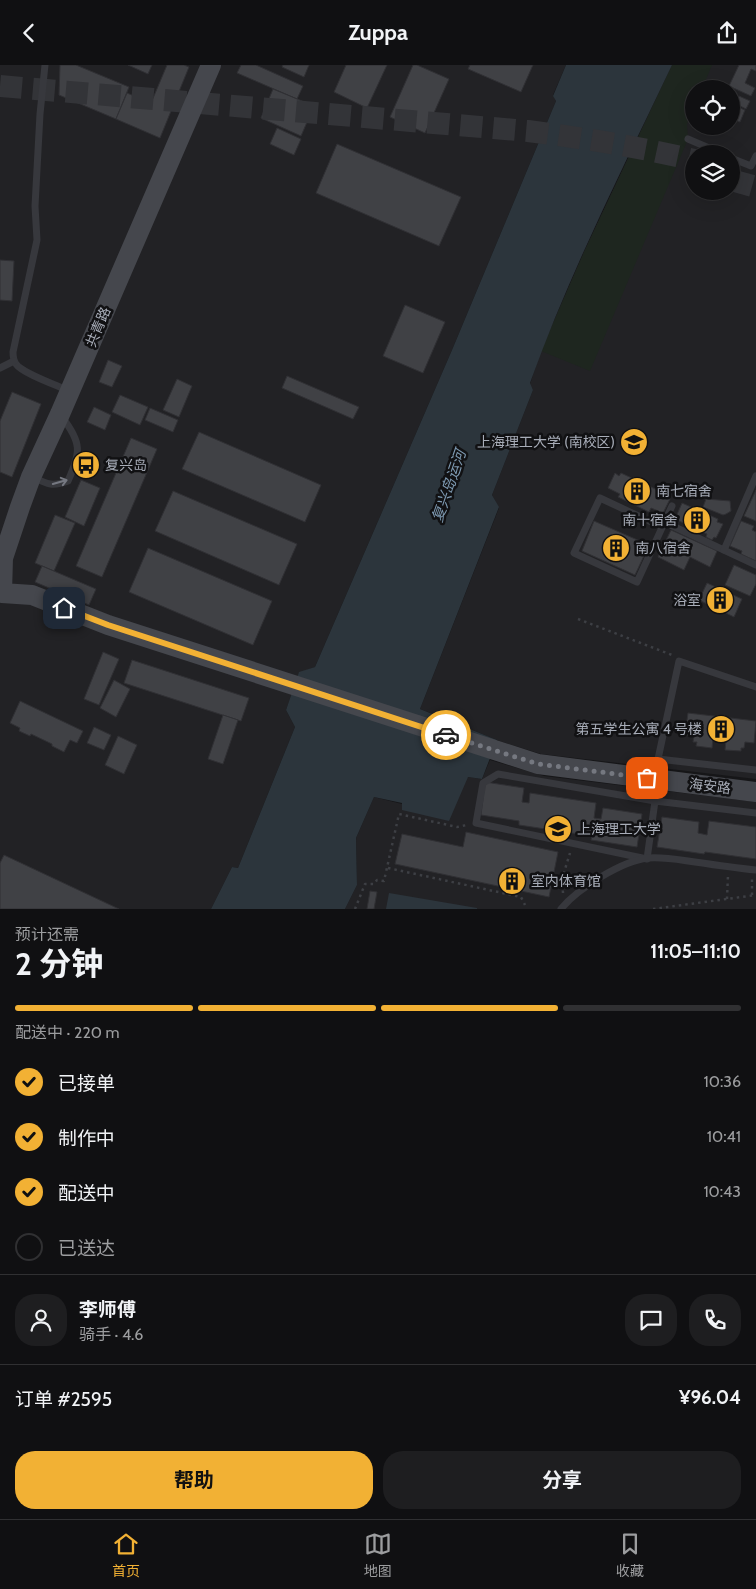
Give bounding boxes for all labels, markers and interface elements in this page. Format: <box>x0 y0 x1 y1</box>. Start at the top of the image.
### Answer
icon: back <box>15 19 43 47</box>
text: Zuppa <box>348 19 408 46</box>
icon: share <box>713 19 741 47</box>
map controls <box>685 80 740 200</box>
button: locate <box>685 80 740 135</box>
button: layers <box>685 145 740 200</box>
street label: 共青路 <box>82 304 114 350</box>
school or university icon: 上海理工大学 (南校区) <box>619 427 649 457</box>
place label: 上海理工大学 (南校区) <box>477 433 615 451</box>
water label: 复兴岛运河 <box>428 445 471 524</box>
bus stop icon: 复兴岛 <box>71 450 101 480</box>
place label: 复兴岛 <box>105 456 147 474</box>
building icon: 南七宿舍 <box>622 476 652 506</box>
one-way arrow <box>52 477 68 487</box>
place label: 南七宿舍 <box>656 482 712 500</box>
building icon: 南十宿舍 <box>682 505 712 535</box>
place label: 南十宿舍 <box>622 511 678 529</box>
building icon: 南八宿舍 <box>601 533 631 563</box>
place label: 南八宿舍 <box>635 539 691 557</box>
building icon: 浴室 <box>705 585 735 615</box>
pin <box>43 587 85 629</box>
place label: 浴室 <box>673 591 701 609</box>
icon: home <box>50 594 78 622</box>
courier <box>421 710 471 760</box>
building icon: 第五学生公寓 4 号楼 <box>706 714 736 744</box>
place label: 第五学生公寓 4 号楼 <box>576 720 702 738</box>
icon: car <box>432 721 460 749</box>
pin <box>626 757 668 799</box>
icon: bag <box>633 764 661 792</box>
street label: 海安路 <box>688 775 732 797</box>
school or university icon: 上海理工大学 <box>543 814 573 844</box>
place label: 上海理工大学 <box>577 820 661 838</box>
building icon: 室内体育馆 <box>497 866 527 896</box>
place label: 室内体育馆 <box>531 872 601 890</box>
text: 预计还需 <box>15 925 79 944</box>
text: 11:05–11:10 <box>650 940 741 963</box>
text: 2 分钟 <box>15 944 103 983</box>
text: 配送中 · 220 m <box>15 1023 120 1042</box>
icon: check <box>15 1068 43 1096</box>
text: 已接单 <box>58 1072 115 1095</box>
text: 10:36 <box>704 1072 741 1091</box>
icon: check <box>15 1123 43 1151</box>
text: 制作中 <box>58 1127 115 1150</box>
text: 10:41 <box>707 1127 741 1146</box>
icon: check <box>15 1178 43 1206</box>
text: 配送中 <box>58 1182 115 1205</box>
text: 10:43 <box>703 1182 741 1201</box>
text: 已送达 <box>58 1237 115 1260</box>
button: person <box>15 1294 67 1346</box>
button: chat <box>625 1294 677 1346</box>
button: phone <box>689 1294 741 1346</box>
text: 李师傅 <box>79 1298 136 1321</box>
text: 骑手 · 4.6 <box>79 1325 143 1344</box>
text: ¥96.04 <box>679 1386 741 1409</box>
text: 订单 #2595 <box>15 1388 112 1411</box>
button: 帮助 <box>15 1451 373 1509</box>
button: 分享 <box>383 1451 741 1509</box>
tab: 首页 <box>112 1530 140 1580</box>
tab: 地图 <box>364 1530 392 1580</box>
tab: 收藏 <box>616 1530 644 1580</box>

